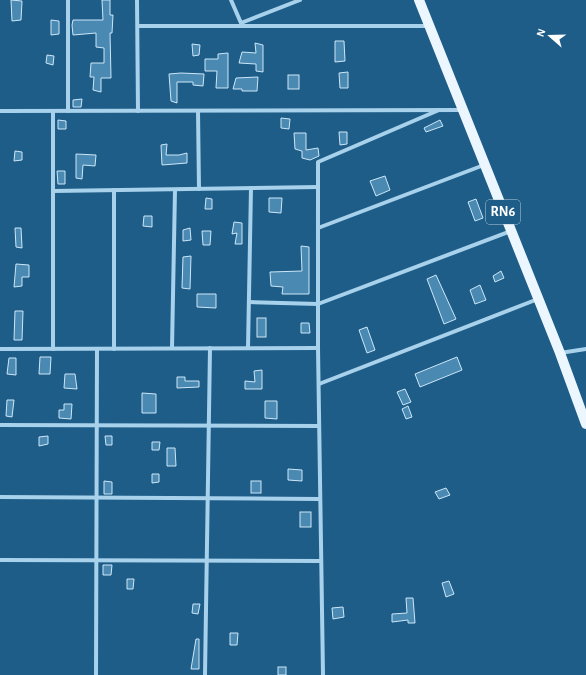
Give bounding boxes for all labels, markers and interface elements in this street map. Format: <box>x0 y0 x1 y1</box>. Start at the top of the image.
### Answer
north arrow <box>530 16 570 56</box>
text: N <box>535 27 548 38</box>
road number: RN6 <box>486 200 520 224</box>

